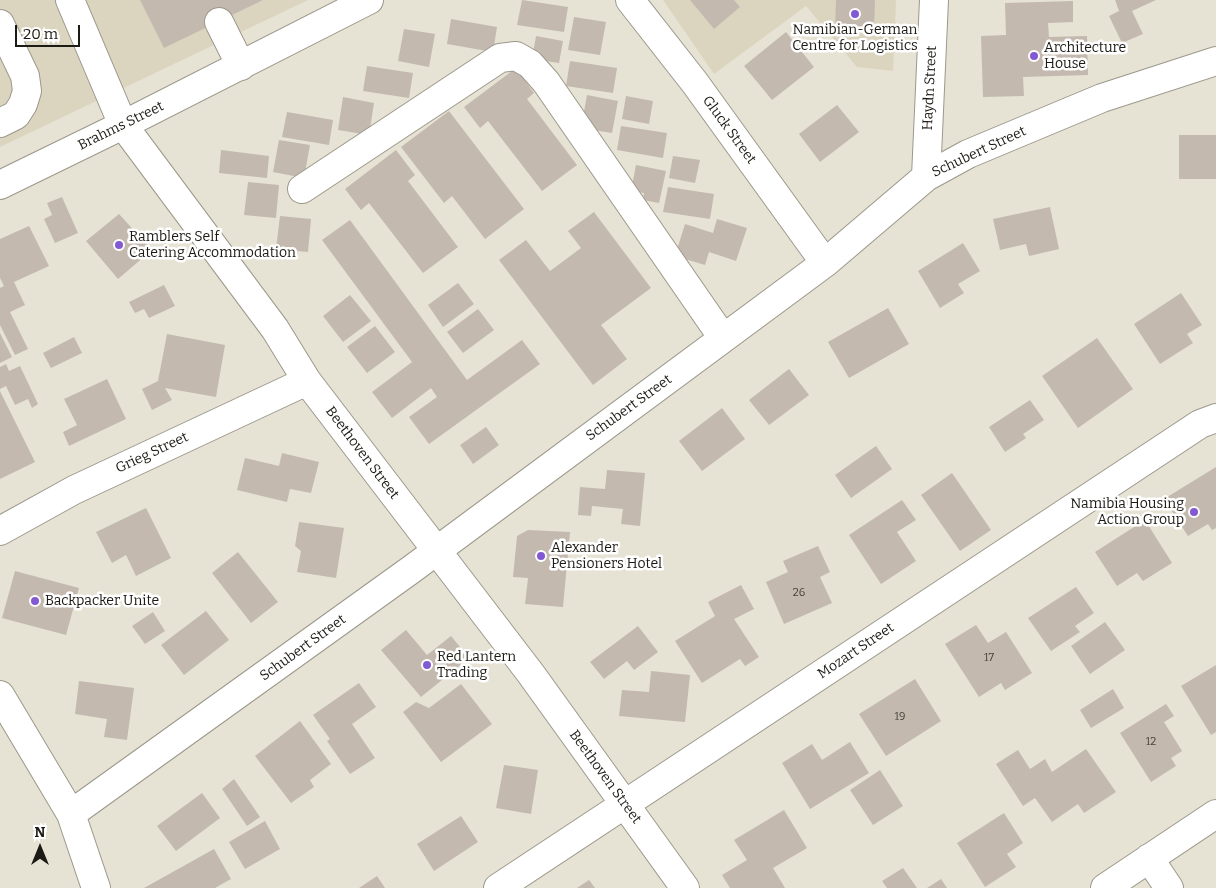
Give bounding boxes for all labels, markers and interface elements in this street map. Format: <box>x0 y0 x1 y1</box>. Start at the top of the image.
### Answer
marker: Namibian-German Centre for Logistics <box>849 8 861 20</box>
scale bar <box>18 15 82 47</box>
place label: Namibian-German Centre for Logistics <box>792 22 918 54</box>
text: 20 m <box>23 25 58 43</box>
place label: Architecture House <box>1044 40 1126 72</box>
street label: Haydn Street <box>919 45 941 131</box>
marker: Architecture House <box>1028 50 1040 62</box>
street label: Gluck Street <box>699 93 759 167</box>
street label: Brahms Street <box>75 98 167 154</box>
street label: Schubert Street <box>929 123 1029 181</box>
place label: Ramblers Self Catering Accommodation <box>129 229 296 262</box>
marker: Ramblers Self Catering Accommodation <box>113 239 125 251</box>
street label: Schubert Street <box>583 371 675 445</box>
street label: Beethoven Street <box>322 403 402 503</box>
street label: Grieg Street <box>113 429 191 477</box>
place label: Namibia Housing Action Group <box>1070 496 1184 528</box>
marker: Namibia Housing Action Group <box>1188 506 1200 518</box>
place label: Alexander Pensioners Hotel <box>551 540 662 572</box>
marker: Alexander Pensioners Hotel <box>535 550 547 562</box>
house number: 26 <box>793 586 805 600</box>
place label: Backpacker Unite <box>45 593 159 609</box>
marker: Backpacker Unite <box>29 595 41 607</box>
street label: Schubert Street <box>257 611 349 685</box>
street label: Mozart Street <box>815 619 897 683</box>
place label: Red Lantern Trading <box>437 649 516 682</box>
house number: 17 <box>984 651 994 665</box>
marker: Red Lantern Trading <box>421 659 433 671</box>
house number: 19 <box>895 710 905 724</box>
street label: Beethoven Street <box>565 727 645 827</box>
house number: 12 <box>1146 735 1156 749</box>
north arrow <box>15 823 65 873</box>
text: N <box>35 824 45 841</box>

